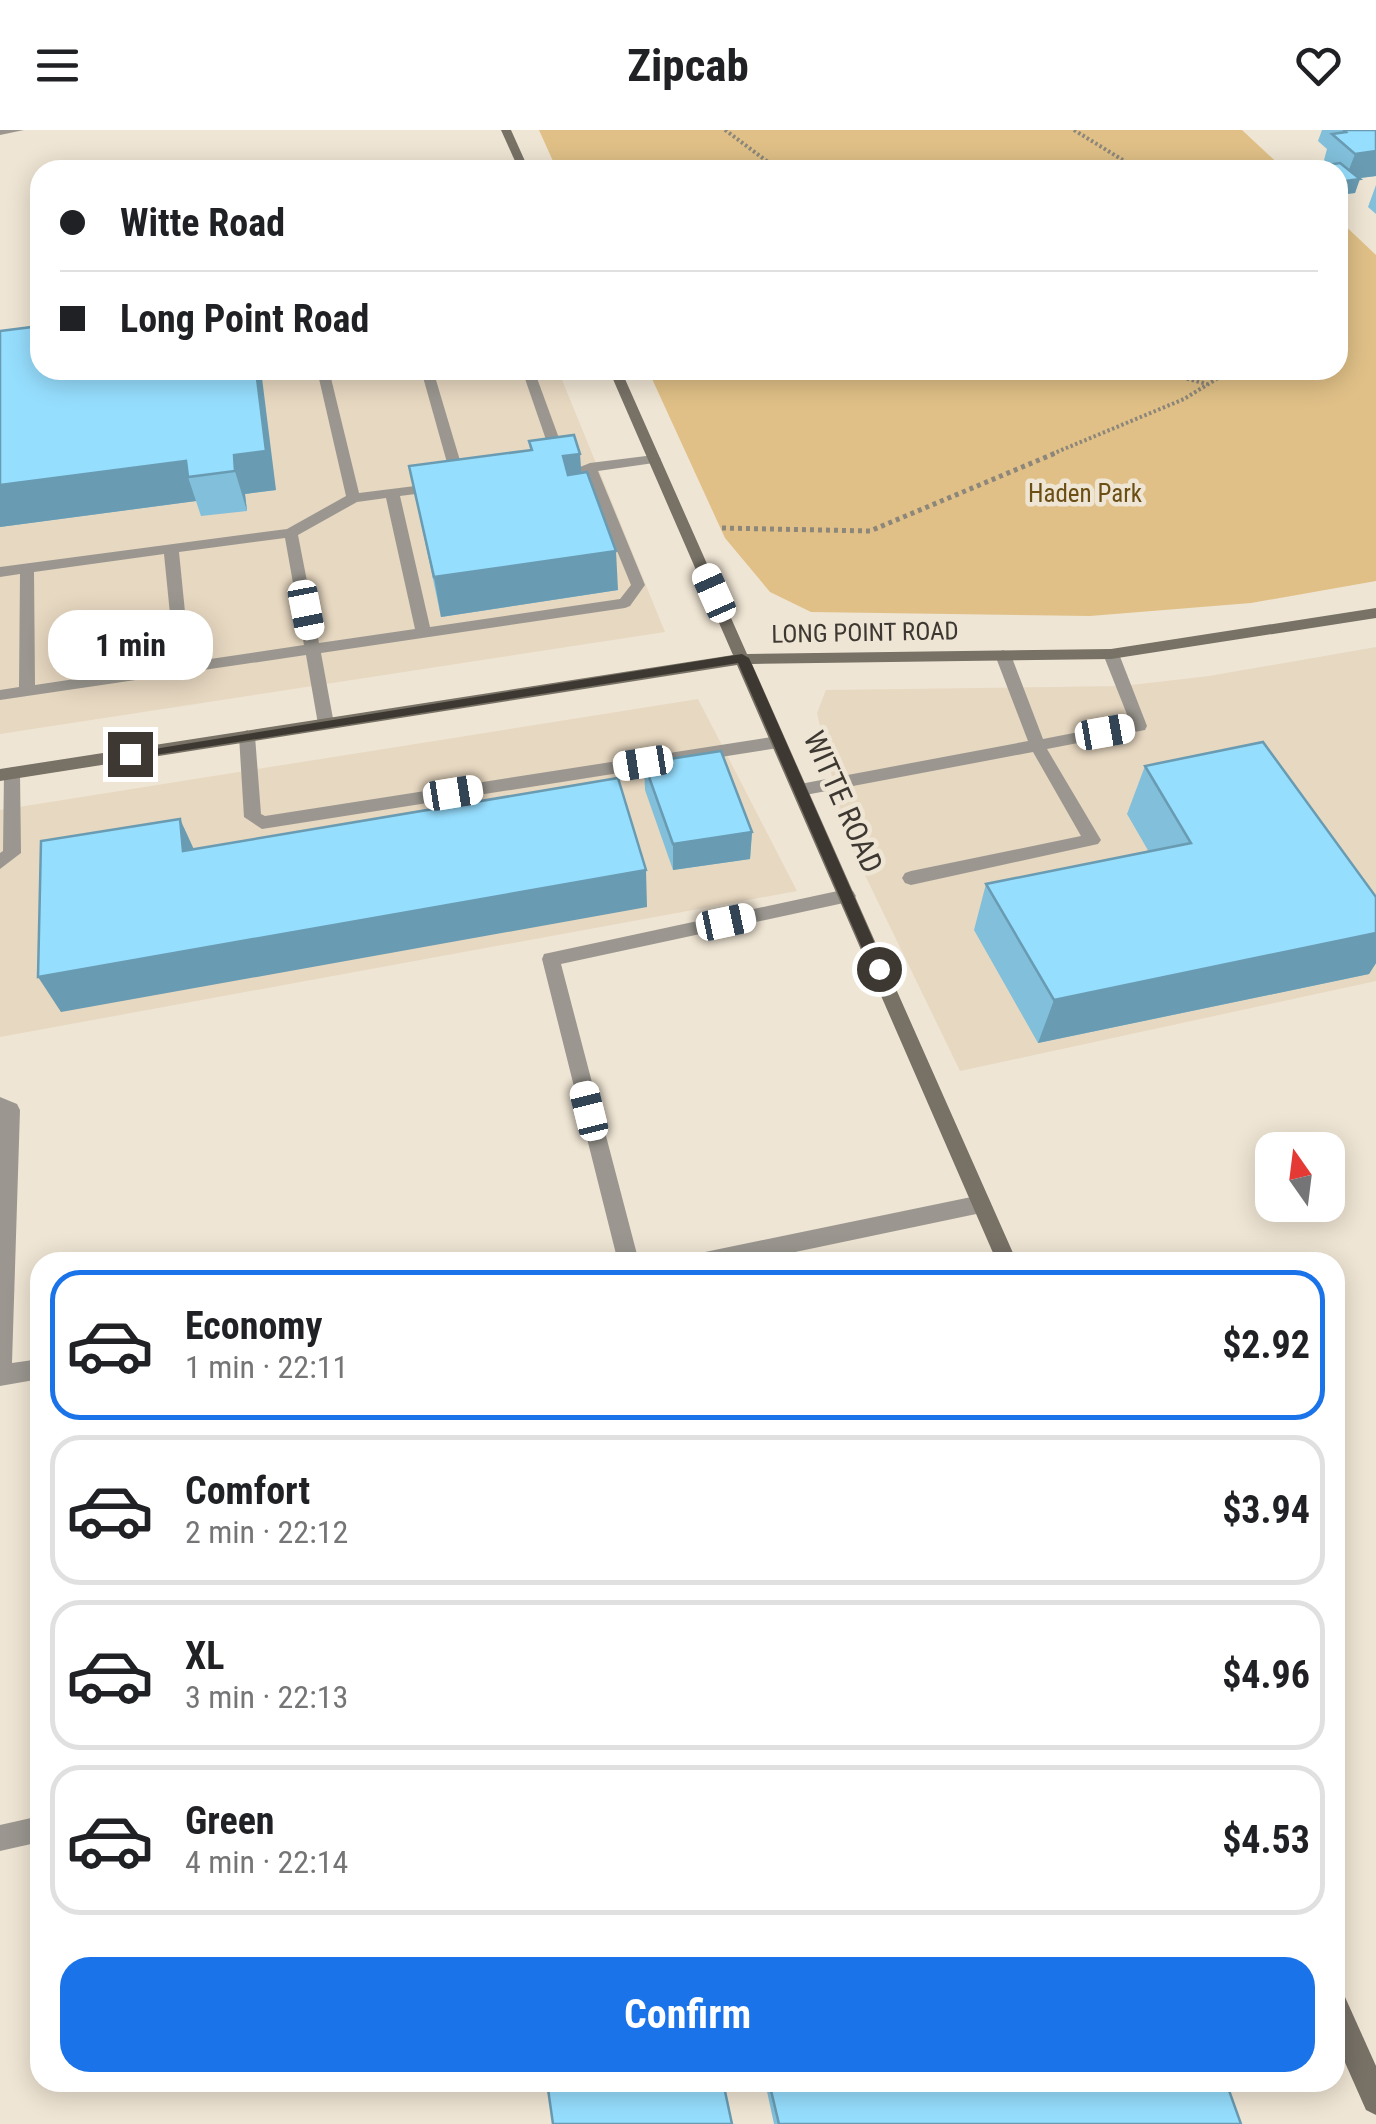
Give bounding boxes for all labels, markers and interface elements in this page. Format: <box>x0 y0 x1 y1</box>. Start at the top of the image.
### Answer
icon: menu <box>30 38 85 93</box>
icon: heart <box>1291 38 1346 93</box>
text: Zipcab <box>627 39 749 92</box>
text: Witte Road <box>120 201 285 245</box>
text: Long Point Road <box>120 297 369 341</box>
park label: Haden Park <box>1028 479 1143 508</box>
car <box>688 559 740 627</box>
car <box>286 578 326 642</box>
callout: 1 min <box>48 609 212 679</box>
street label: LONG POINT ROAD <box>771 616 959 649</box>
text: 1 min <box>95 626 166 664</box>
car <box>1073 712 1137 752</box>
street label: WITTE ROAD <box>797 726 890 878</box>
route end <box>108 732 153 777</box>
car <box>611 743 675 783</box>
car <box>421 773 485 813</box>
car <box>694 901 758 943</box>
route start <box>857 947 902 992</box>
car <box>567 1078 611 1144</box>
north arrow <box>1255 1132 1345 1222</box>
map controls <box>1255 1132 1345 1222</box>
icon: car <box>65 1300 155 1390</box>
text: Economy <box>185 1304 322 1348</box>
text: $2.92 <box>1222 1323 1310 1367</box>
text: 1 min · 22:11 <box>185 1348 348 1386</box>
icon: car <box>65 1465 155 1555</box>
text: Comfort <box>185 1469 310 1513</box>
text: $3.94 <box>1222 1488 1310 1532</box>
text: 2 min · 22:12 <box>185 1513 348 1551</box>
icon: car <box>65 1630 155 1720</box>
text: XL <box>185 1634 224 1678</box>
text: $4.96 <box>1222 1653 1310 1697</box>
text: 3 min · 22:13 <box>185 1678 348 1716</box>
icon: car <box>65 1795 155 1885</box>
text: Green <box>185 1799 275 1843</box>
text: $4.53 <box>1222 1818 1310 1862</box>
text: 4 min · 22:14 <box>185 1843 348 1881</box>
button: Confirm <box>60 1957 1315 2072</box>

